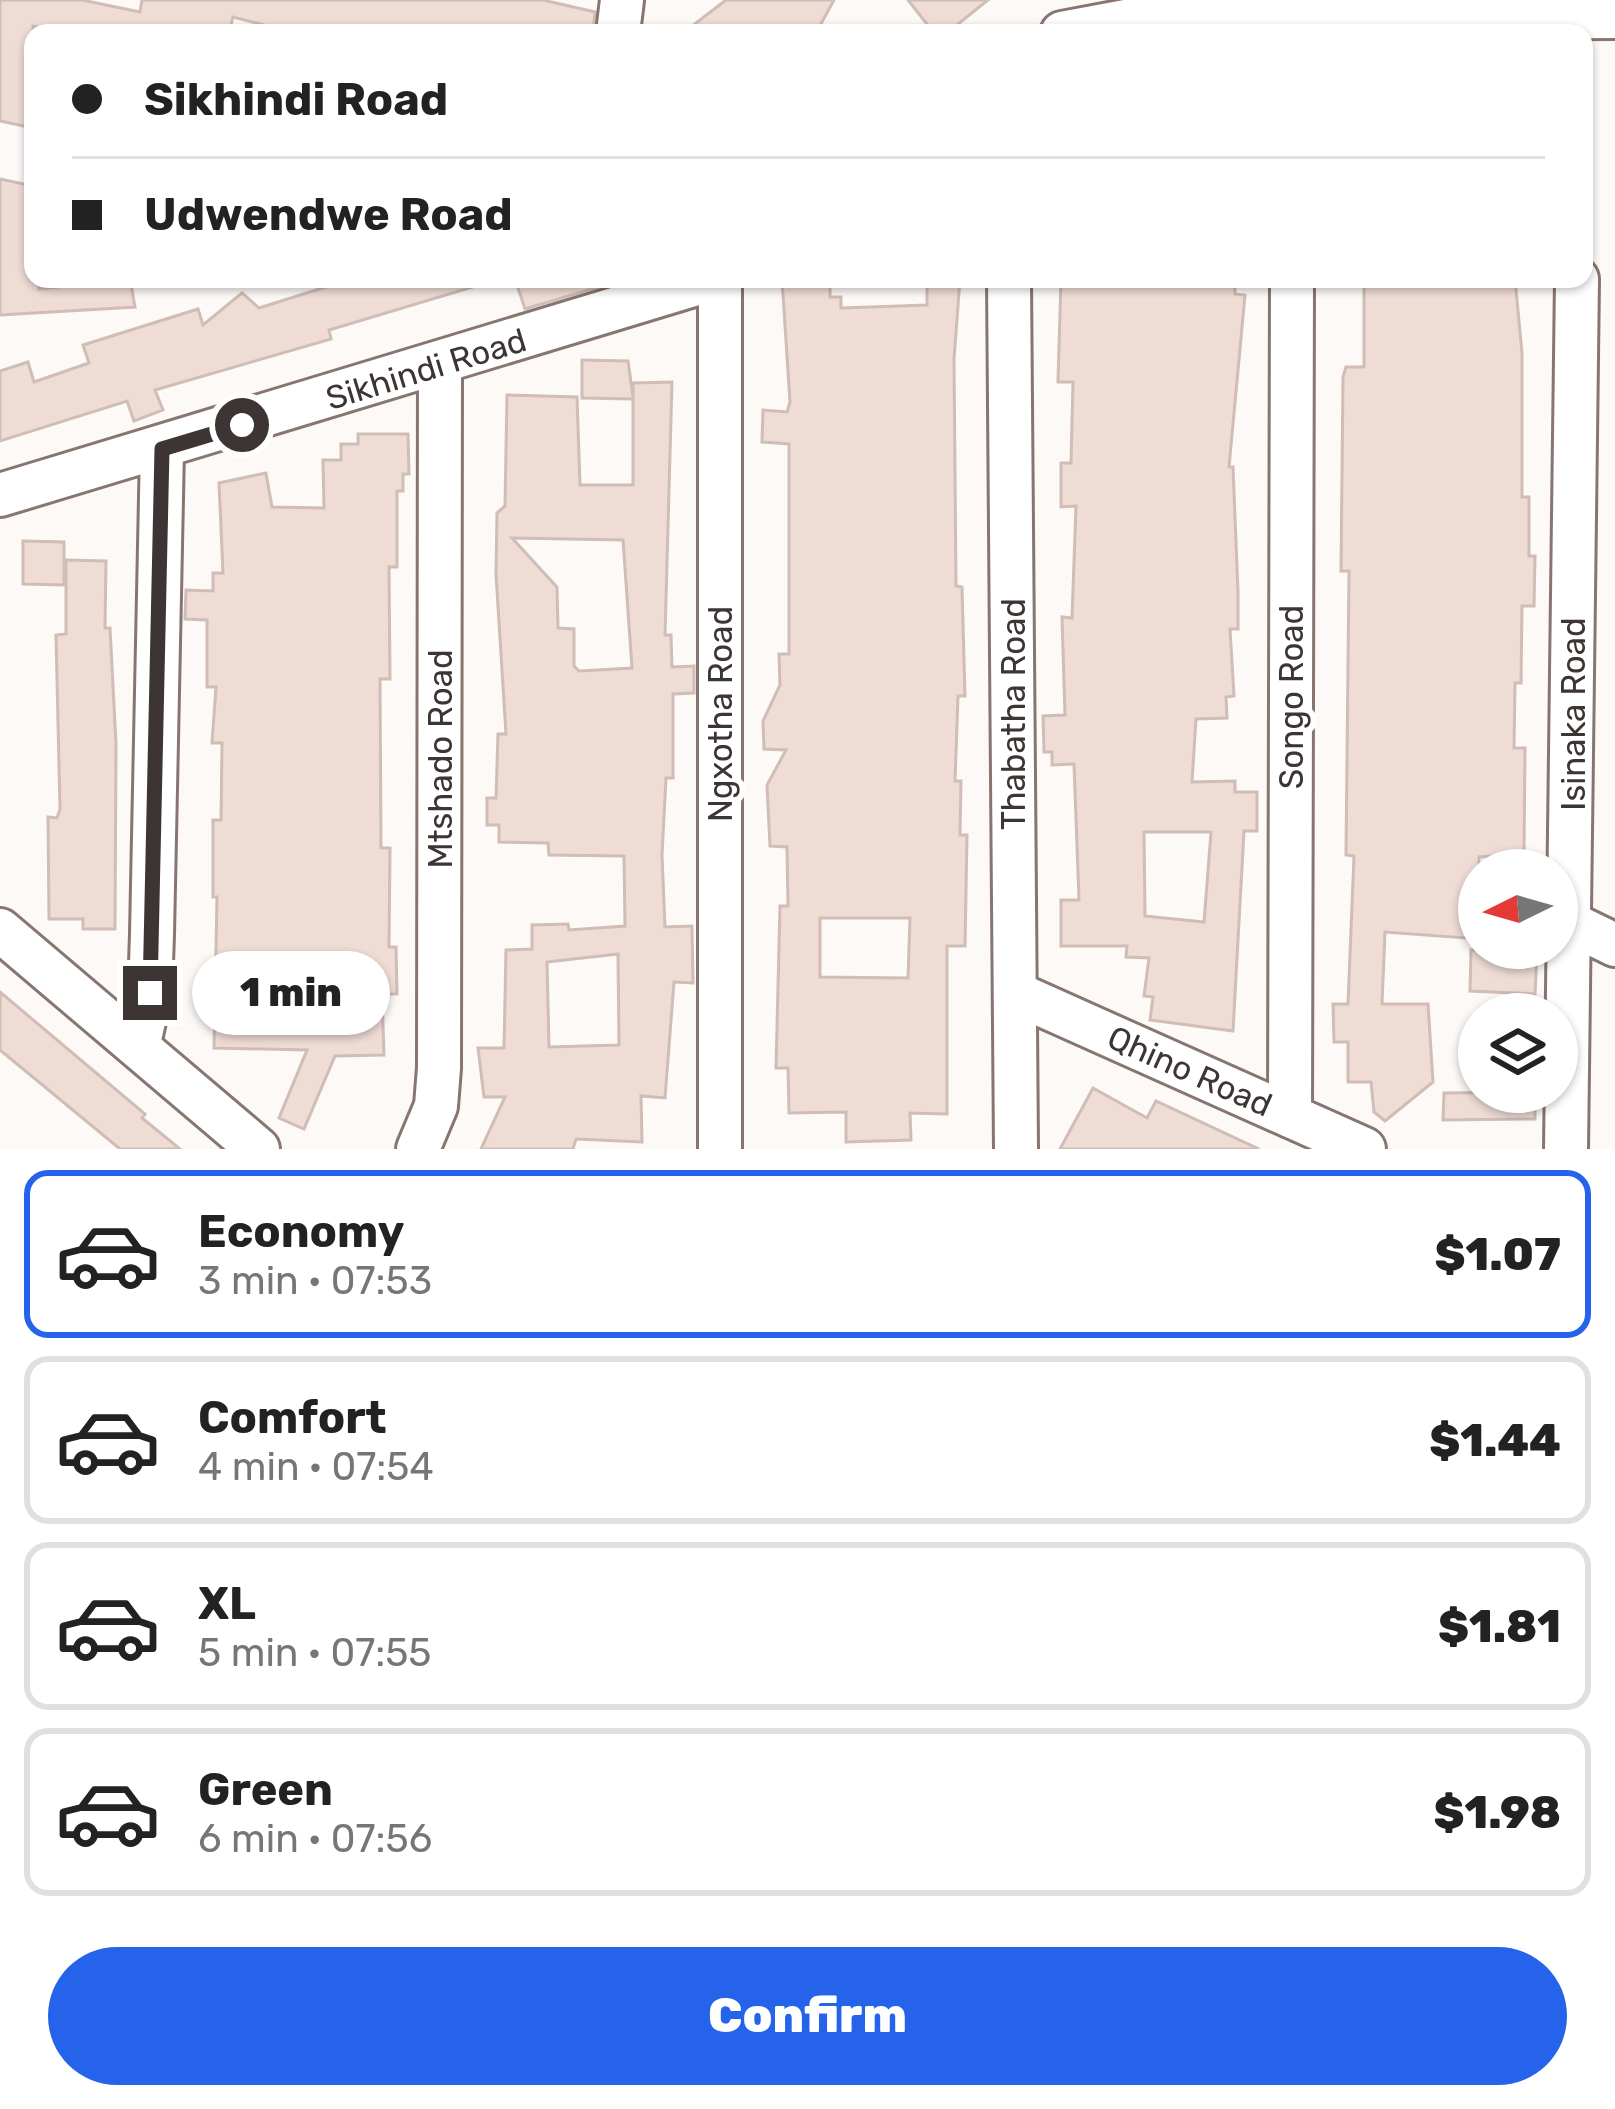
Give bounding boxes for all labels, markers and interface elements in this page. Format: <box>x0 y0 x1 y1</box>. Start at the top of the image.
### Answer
text: Sikhindi Road <box>144 73 448 126</box>
text: Udwendwe Road <box>144 188 513 241</box>
street label: Sikhindi Road <box>321 320 531 418</box>
route start <box>215 398 269 452</box>
street label: Thabatha Road <box>994 598 1033 830</box>
street label: Songo Road <box>1272 605 1311 789</box>
street label: Ngxotha Road <box>701 606 740 822</box>
street label: Isinaka Road <box>1554 617 1593 811</box>
street label: Mtshado Road <box>421 649 460 869</box>
north arrow <box>1458 849 1578 969</box>
map controls <box>1458 849 1578 1113</box>
callout: 1 min <box>192 951 390 1035</box>
route end <box>123 966 177 1020</box>
text: 1 min <box>240 970 342 1016</box>
button: layers <box>1458 993 1578 1113</box>
street label: Qhino Road <box>1102 1017 1278 1125</box>
icon: car <box>54 1200 162 1308</box>
text: Economy <box>198 1205 404 1258</box>
text: $1.07 <box>1435 1228 1561 1281</box>
text: 3 min · 07:53 <box>198 1258 432 1304</box>
icon: car <box>54 1386 162 1494</box>
text: Comfort <box>198 1391 387 1444</box>
text: $1.44 <box>1429 1414 1561 1467</box>
text: 4 min · 07:54 <box>198 1444 434 1490</box>
icon: car <box>54 1572 162 1680</box>
text: XL <box>198 1577 256 1630</box>
text: $1.81 <box>1438 1600 1561 1653</box>
text: 5 min · 07:55 <box>198 1630 432 1676</box>
icon: car <box>54 1758 162 1866</box>
text: Green <box>198 1763 333 1816</box>
text: $1.98 <box>1434 1786 1561 1839</box>
text: 6 min · 07:56 <box>198 1816 432 1862</box>
button: Confirm <box>48 1947 1567 2085</box>

